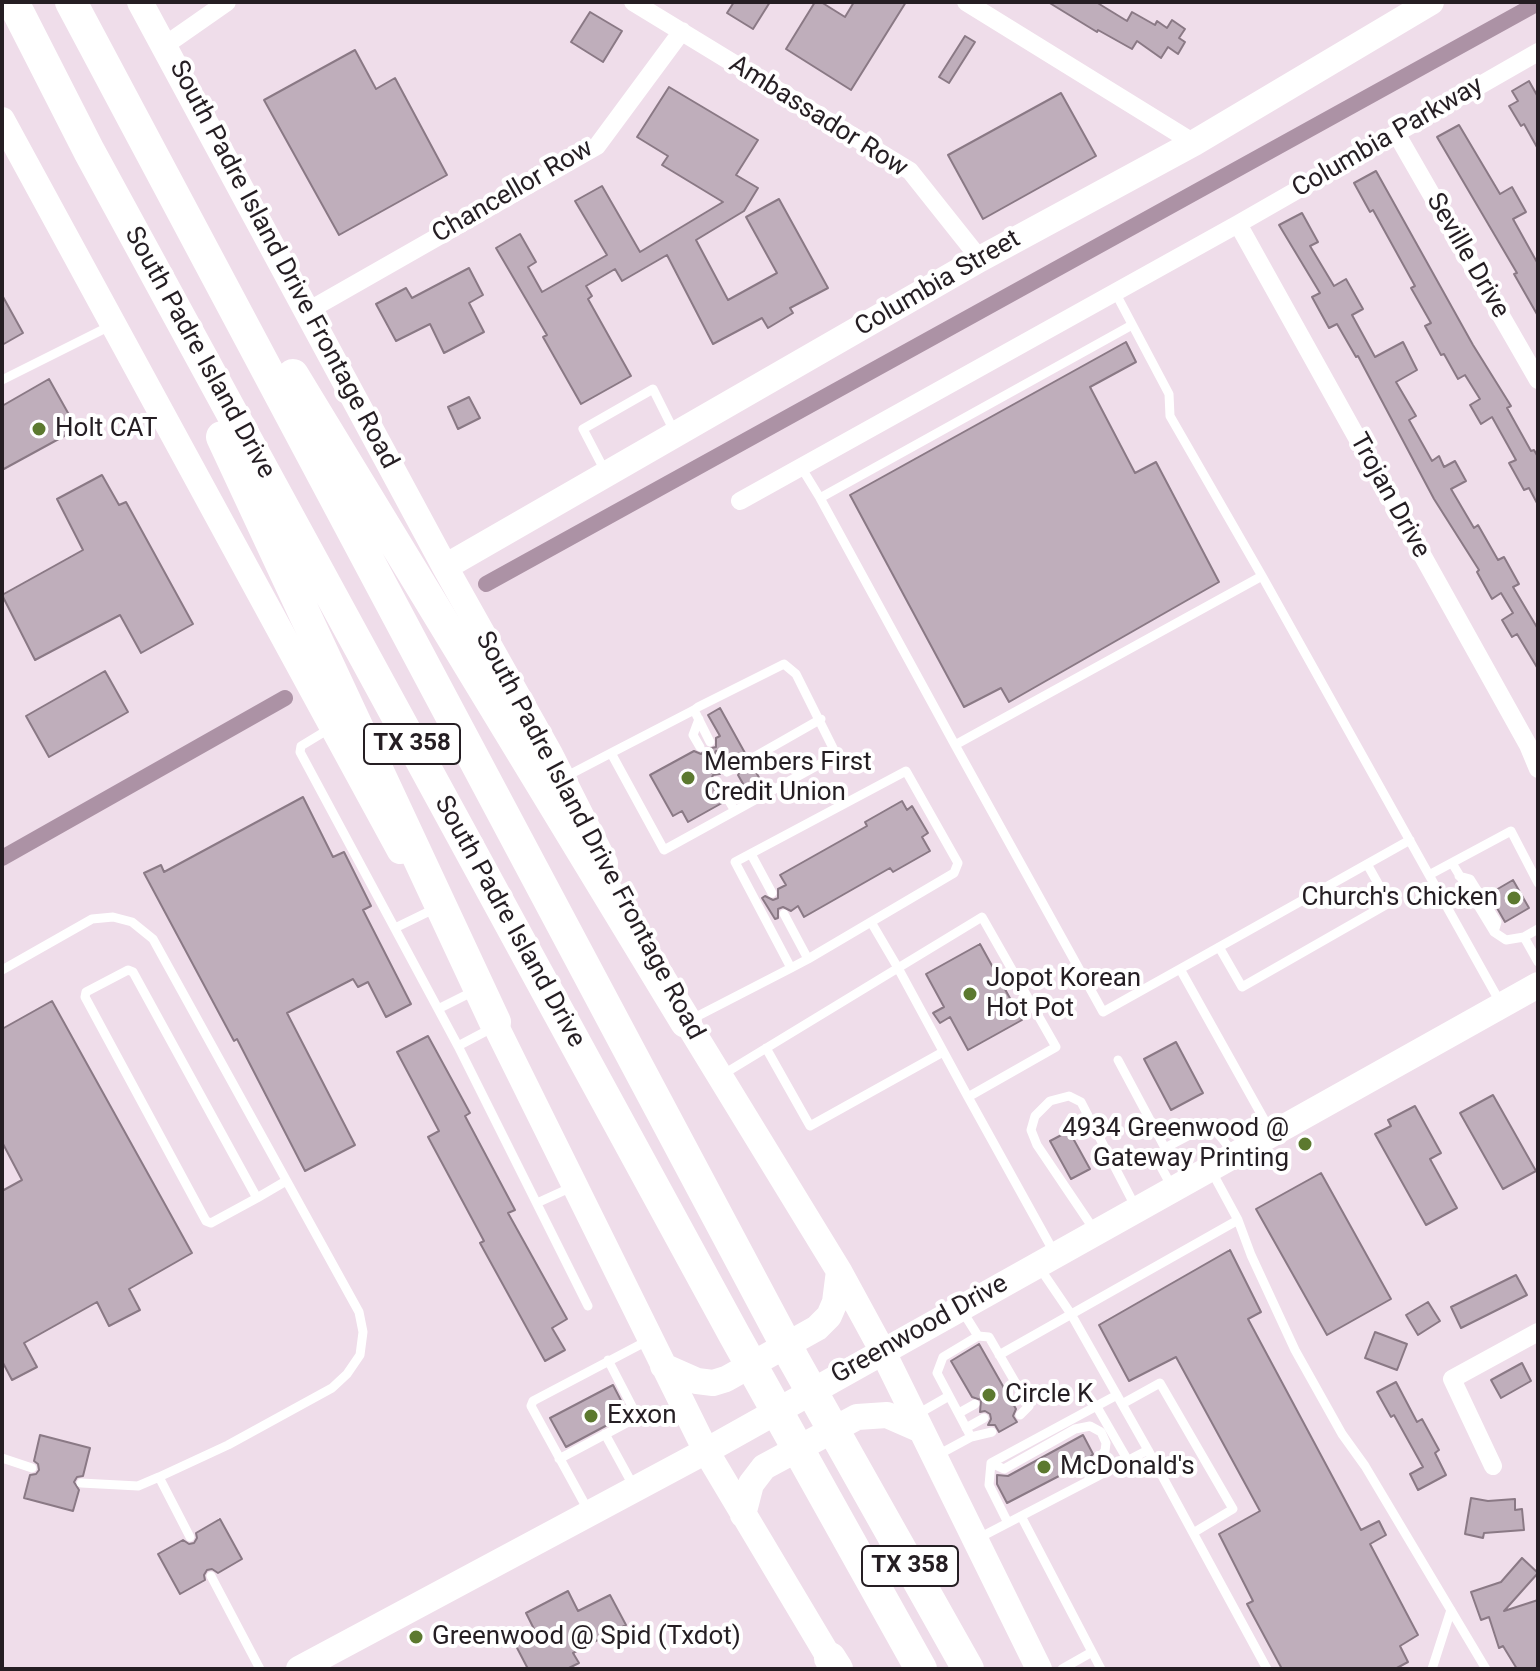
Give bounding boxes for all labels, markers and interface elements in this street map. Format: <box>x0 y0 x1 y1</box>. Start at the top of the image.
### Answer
street label: Ambassador Row <box>723 50 913 184</box>
street label: South Padre Island Drive Frontage Road <box>162 55 404 475</box>
street label: Columbia Parkway <box>1287 71 1489 205</box>
street label: Chancellor Row <box>427 133 599 251</box>
street label: Seville Drive <box>1419 188 1515 324</box>
street label: South Padre Island Drive <box>117 222 281 484</box>
street label: Columbia Street <box>850 224 1026 344</box>
place label: Holt CAT <box>55 413 157 445</box>
marker: Holt CAT <box>30 420 48 438</box>
street label: Trojan Drive <box>1342 428 1436 564</box>
street label: South Padre Island Drive Frontage Road <box>468 626 710 1046</box>
road number: TX 358 <box>364 724 460 764</box>
place label: Members First Credit Union <box>704 747 872 808</box>
marker: Members First Credit Union <box>679 769 697 787</box>
street label: South Padre Island Drive <box>427 791 591 1053</box>
place label: Church's Chicken <box>1302 882 1498 914</box>
marker: Church's Chicken <box>1505 889 1523 907</box>
place label: Jopot Korean Hot Pot <box>986 963 1141 1024</box>
marker: Jopot Korean Hot Pot <box>961 985 979 1003</box>
place label: 4934 Greenwood @ Gateway Printing <box>1062 1113 1289 1174</box>
marker: 4934 Greenwood @ Gateway Printing <box>1296 1135 1314 1153</box>
street label: Greenwood Drive <box>826 1269 1014 1391</box>
place label: Circle K <box>1005 1379 1093 1411</box>
marker: Circle K <box>980 1386 998 1404</box>
place label: Exxon <box>607 1400 677 1432</box>
marker: Exxon <box>582 1407 600 1425</box>
place label: McDonald's <box>1060 1451 1195 1483</box>
marker: McDonald's <box>1035 1458 1053 1476</box>
road number: TX 358 <box>862 1546 958 1586</box>
place label: Greenwood @ Spid (Txdot) <box>432 1621 741 1653</box>
marker: Greenwood @ Spid (Txdot) <box>407 1628 425 1646</box>

